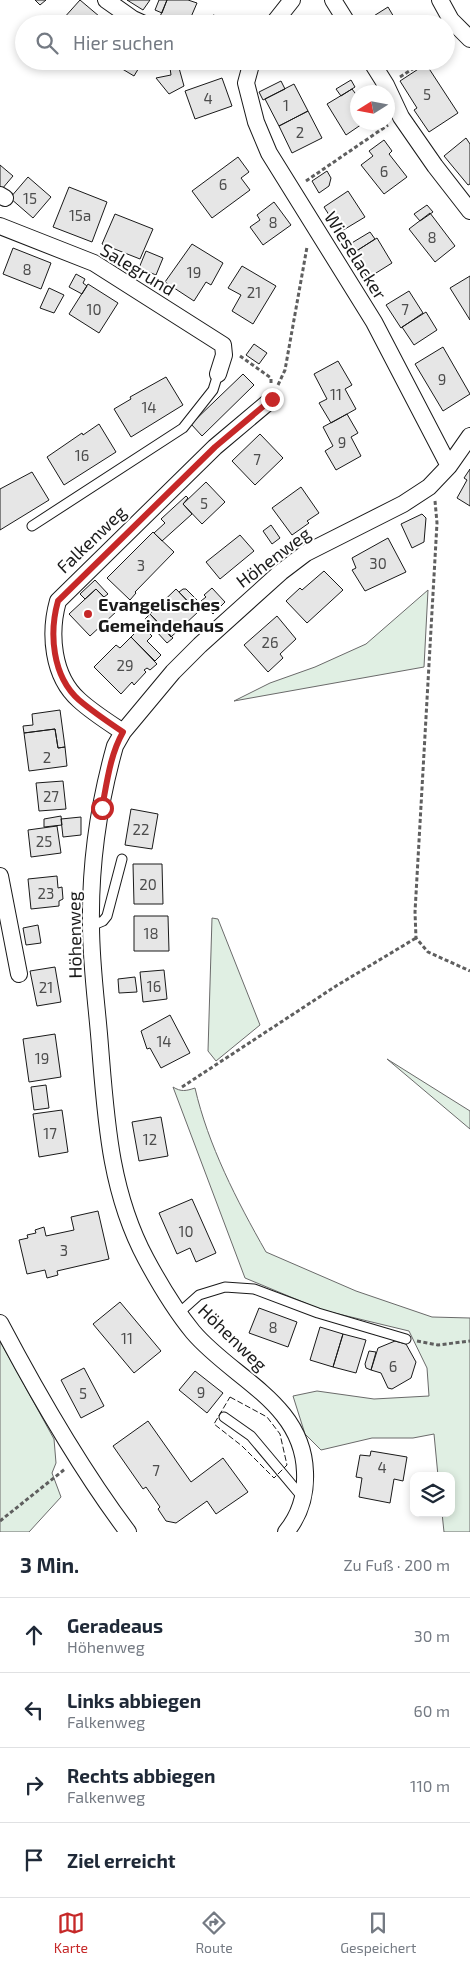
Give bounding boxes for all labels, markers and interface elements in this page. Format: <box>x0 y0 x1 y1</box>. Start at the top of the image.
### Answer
search box <box>15 15 455 70</box>
icon: search <box>33 29 61 57</box>
text: Hier suchen <box>73 31 174 54</box>
north arrow <box>350 85 395 130</box>
house number: 5 <box>423 85 431 103</box>
house number: 4 <box>203 89 213 107</box>
house number: 1 <box>283 96 289 114</box>
house number: 2 <box>296 123 304 141</box>
house number: 6 <box>380 162 388 180</box>
house number: 6 <box>219 175 227 193</box>
house number: 15 <box>23 189 37 207</box>
house number: 15a <box>69 206 91 224</box>
street label: Wieselacker <box>320 207 392 303</box>
house number: 8 <box>268 213 278 231</box>
house number: 8 <box>427 228 437 246</box>
street label: Salegrund <box>97 238 179 300</box>
house number: 8 <box>22 260 32 278</box>
house number: 19 <box>187 263 201 281</box>
house number: 21 <box>247 283 261 301</box>
house number: 10 <box>86 300 102 318</box>
house number: 7 <box>401 300 409 318</box>
house number: 9 <box>438 370 446 388</box>
house number: 11 <box>330 385 342 403</box>
route end <box>261 388 284 411</box>
house number: 14 <box>141 398 157 416</box>
house number: 9 <box>338 433 346 451</box>
house number: 16 <box>75 446 89 464</box>
house number: 7 <box>253 450 261 468</box>
house number: 5 <box>200 494 208 512</box>
street label: Falkenweg <box>52 501 130 577</box>
street label: Höhenweg <box>232 522 314 592</box>
house number: 30 <box>369 554 387 572</box>
house number: 3 <box>137 556 145 574</box>
place label: Evangelisches Gemeindehaus <box>98 593 224 636</box>
marker: Evangelisches Gemeindehaus <box>82 608 94 620</box>
house number: 26 <box>261 633 279 651</box>
house number: 29 <box>116 656 134 674</box>
house number: 2 <box>43 748 51 766</box>
house number: 27 <box>43 787 59 805</box>
route start <box>91 797 114 820</box>
house number: 22 <box>133 820 149 838</box>
house number: 25 <box>36 832 52 850</box>
house number: 20 <box>139 875 157 893</box>
house number: 23 <box>38 884 54 902</box>
street label: Höhenweg <box>62 891 86 979</box>
house number: 18 <box>143 924 159 942</box>
house number: 16 <box>147 977 161 995</box>
house number: 21 <box>39 978 53 996</box>
house number: 14 <box>156 1032 172 1050</box>
house number: 19 <box>35 1049 49 1067</box>
house number: 17 <box>43 1124 57 1142</box>
house number: 12 <box>143 1130 157 1148</box>
house number: 10 <box>178 1222 194 1240</box>
house number: 3 <box>60 1241 68 1259</box>
street label: Höhenweg <box>194 1299 272 1375</box>
house number: 8 <box>268 1318 278 1336</box>
house number: 11 <box>121 1329 133 1347</box>
house number: 6 <box>389 1357 397 1375</box>
house number: 9 <box>197 1383 205 1401</box>
house number: 5 <box>79 1384 87 1402</box>
house number: 4 <box>377 1458 387 1476</box>
house number: 7 <box>152 1461 160 1479</box>
map controls <box>410 1472 455 1517</box>
button: layers <box>410 1472 455 1517</box>
text: 3 Min. <box>20 1552 79 1577</box>
text: Zu Fuß · 200 m <box>343 1555 450 1574</box>
text: Geradeaus <box>67 1614 163 1637</box>
icon: ahead <box>20 1621 48 1649</box>
text: 30 m <box>414 1626 450 1645</box>
text: Höhenweg <box>67 1637 145 1656</box>
text: Links abbiegen <box>67 1689 201 1712</box>
icon: left <box>20 1696 48 1724</box>
text: 60 m <box>414 1701 450 1720</box>
text: Falkenweg <box>67 1712 145 1731</box>
text: Rechts abbiegen <box>67 1764 215 1787</box>
icon: right <box>20 1771 48 1799</box>
text: 110 m <box>410 1776 450 1795</box>
text: Falkenweg <box>67 1787 145 1806</box>
icon: arrive <box>20 1846 48 1874</box>
text: Ziel erreicht <box>67 1849 176 1872</box>
tab: Karte <box>54 1909 88 1956</box>
tab: Route <box>196 1909 233 1956</box>
tab: Gespeichert <box>340 1909 416 1956</box>

